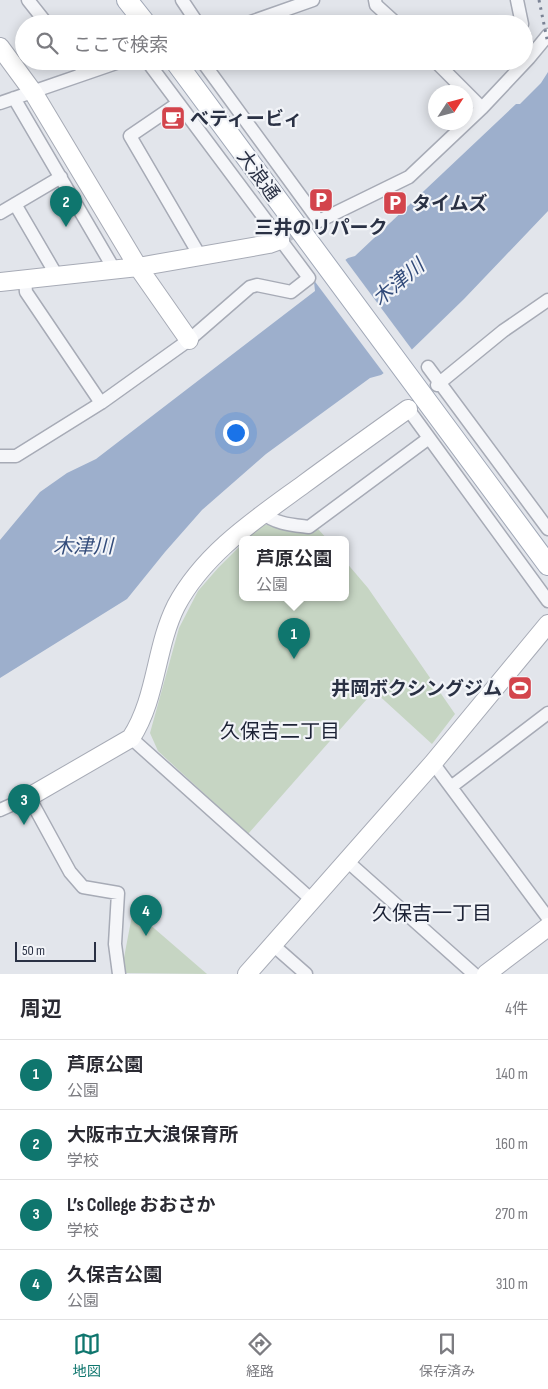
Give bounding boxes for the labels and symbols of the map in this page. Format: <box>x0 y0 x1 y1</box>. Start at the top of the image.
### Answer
north arrow <box>428 85 473 130</box>
cafe icon: べティービィ <box>160 105 186 131</box>
place label: べティービィ <box>190 108 302 131</box>
street label: 大浪通 <box>232 146 284 206</box>
pin: 2 <box>50 186 82 227</box>
parking icon: 三井のリパーク <box>308 187 334 213</box>
parking icon: タイムズ <box>382 190 408 216</box>
place label: タイムズ <box>412 193 488 216</box>
place label: 三井のリパーク <box>254 217 388 240</box>
water label: 木津川 <box>368 253 431 311</box>
your location <box>223 420 249 446</box>
water label: 木津川 <box>53 535 115 559</box>
pin: 1 <box>278 618 310 659</box>
sports icon: 井岡ボクシングジム <box>507 675 533 701</box>
place label: 井岡ボクシングジム <box>331 678 502 701</box>
district label: 久保吉二丁目 <box>220 720 340 744</box>
pin: 3 <box>8 784 40 825</box>
pin: 4 <box>130 895 162 936</box>
district label: 久保吉一丁目 <box>372 902 492 926</box>
scale bar <box>15 939 96 962</box>

